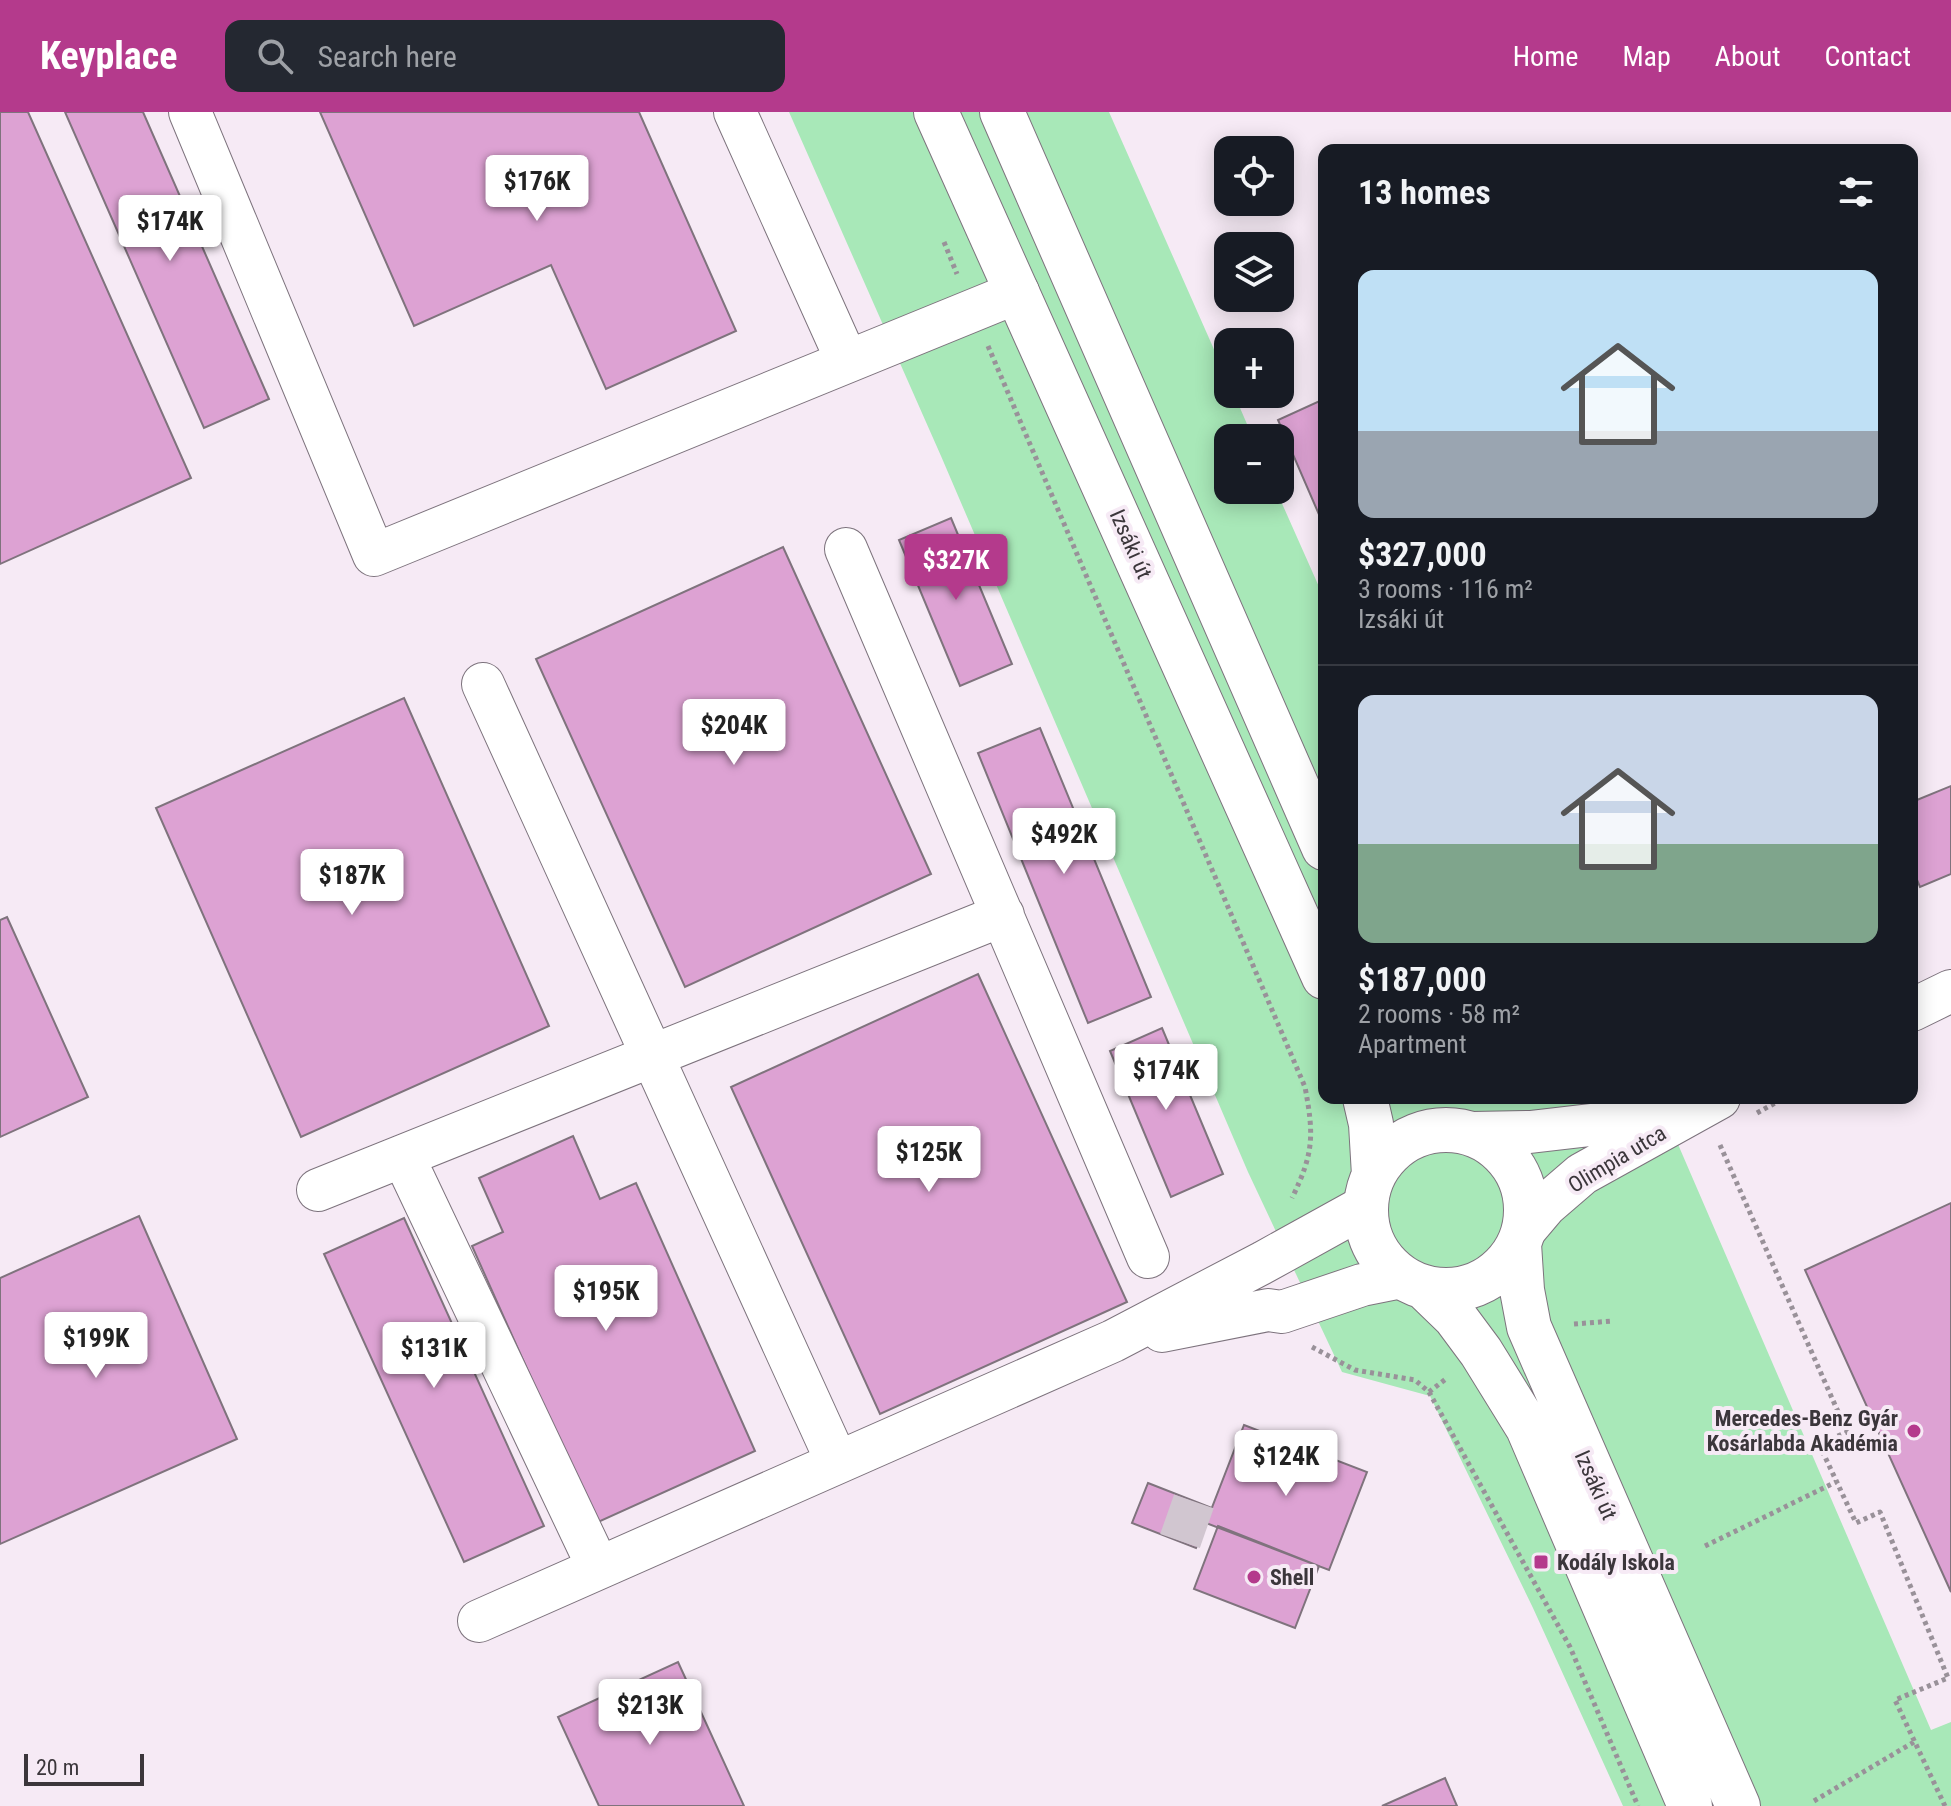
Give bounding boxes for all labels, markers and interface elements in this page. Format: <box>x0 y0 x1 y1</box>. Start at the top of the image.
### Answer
search box <box>225 20 785 92</box>
text: Keyplace <box>40 34 177 78</box>
icon: search <box>253 34 297 78</box>
text: Search here <box>317 39 457 74</box>
text: Home <box>1513 40 1578 73</box>
text: Map <box>1622 40 1671 73</box>
text: About <box>1715 40 1781 73</box>
text: Contact <box>1825 40 1911 73</box>
map controls <box>1214 136 1294 504</box>
button: locate <box>1214 136 1294 216</box>
pin: $176K <box>481 155 593 223</box>
text: $176K <box>504 166 570 196</box>
icon: filters <box>1834 170 1878 214</box>
text: 13 homes <box>1358 172 1491 212</box>
pin: $174K <box>114 195 226 263</box>
text: $174K <box>137 206 203 236</box>
button: layers <box>1214 232 1294 312</box>
icon: home <box>1546 322 1690 466</box>
button: + <box>1214 328 1294 408</box>
button: − <box>1214 424 1294 504</box>
street label: Izsáki út <box>1105 506 1157 582</box>
pin: $327K <box>900 534 1012 602</box>
text: $327,000 <box>1358 534 1487 574</box>
text: $327K <box>923 545 989 575</box>
text: 3 rooms · 116 m² <box>1358 574 1533 604</box>
text: Izsáki út <box>1358 604 1444 634</box>
pin: $204K <box>678 699 790 767</box>
text: $204K <box>701 710 767 740</box>
icon: home <box>1546 747 1690 891</box>
pin: $492K <box>1008 808 1120 876</box>
text: $492K <box>1031 819 1097 849</box>
pin: $187K <box>296 849 408 917</box>
text: $187K <box>319 860 385 890</box>
text: $187,000 <box>1358 959 1487 999</box>
text: 2 rooms · 58 m² <box>1358 999 1520 1029</box>
text: Apartment <box>1358 1029 1467 1059</box>
pin: $174K <box>1110 1044 1222 1112</box>
text: $174K <box>1133 1055 1199 1085</box>
street label: Olimpia utca <box>1564 1120 1670 1198</box>
pin: $125K <box>873 1126 985 1194</box>
text: $125K <box>896 1137 962 1167</box>
pin: $195K <box>550 1265 662 1333</box>
text: $195K <box>573 1276 639 1306</box>
pin: $199K <box>40 1312 152 1380</box>
pin: $131K <box>378 1322 490 1390</box>
text: $199K <box>63 1323 129 1353</box>
text: $131K <box>401 1333 467 1363</box>
place label: Mercedes-Benz Gyár Kosárlabda Akadémia <box>1707 1406 1898 1456</box>
marker: Mercedes-Benz Gyár Kosárlabda Akadémia <box>1905 1422 1923 1440</box>
pin: $124K <box>1230 1430 1342 1498</box>
text: $124K <box>1253 1441 1319 1471</box>
street label: Izsáki út <box>1570 1447 1622 1523</box>
place label: Kodály Iskola <box>1557 1550 1675 1575</box>
marker: Kodály Iskola <box>1532 1553 1550 1571</box>
place label: Shell <box>1270 1565 1314 1590</box>
marker: Shell <box>1245 1568 1263 1586</box>
pin: $213K <box>594 1679 706 1747</box>
text: $213K <box>617 1690 683 1720</box>
scale bar <box>24 1750 144 1786</box>
text: 20 m <box>36 1755 79 1780</box>

